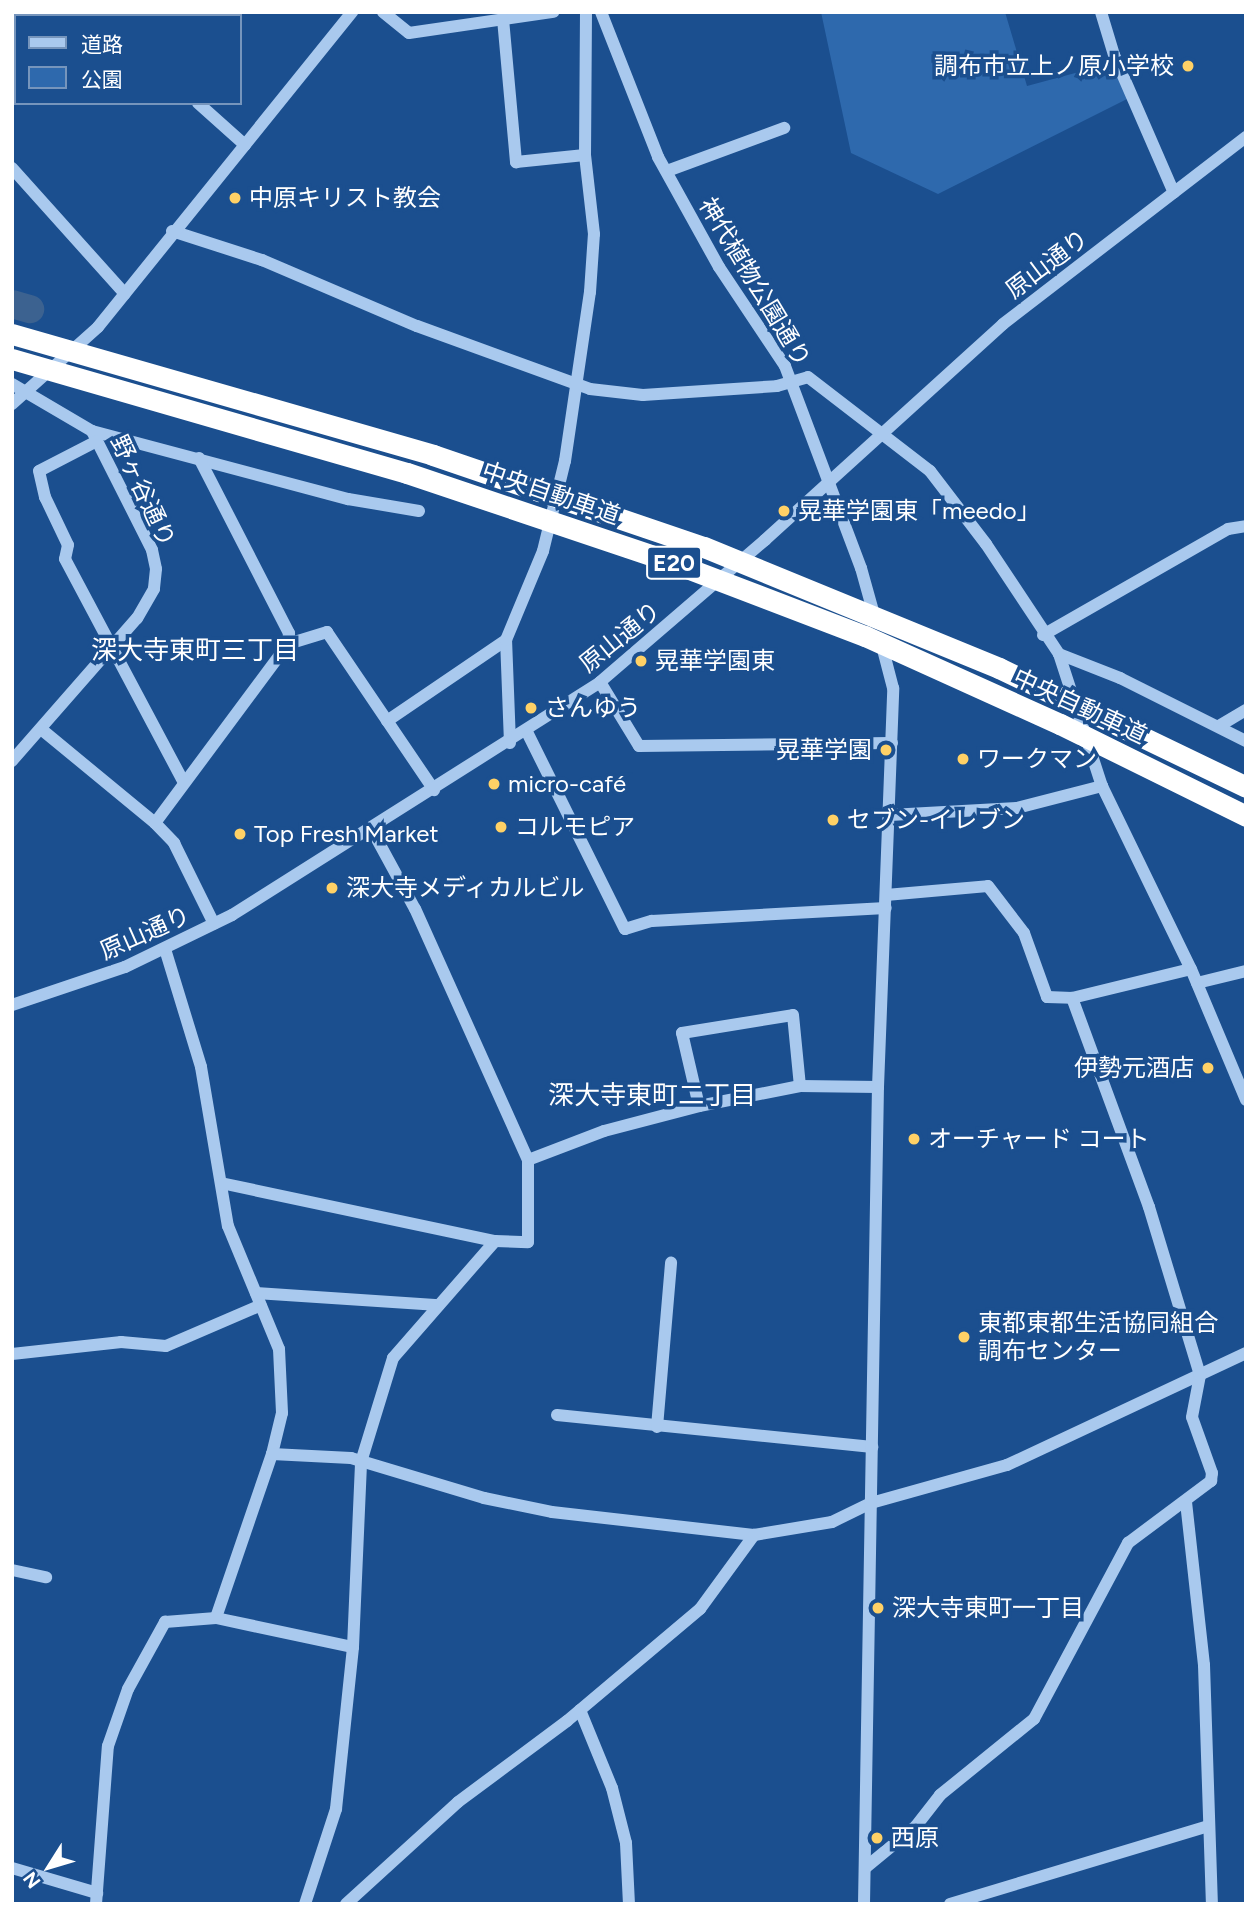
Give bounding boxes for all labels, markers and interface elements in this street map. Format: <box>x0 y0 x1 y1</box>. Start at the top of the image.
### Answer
legend <box>14 14 242 105</box>
text: 道路 <box>81 32 123 57</box>
place label: 調布市立上ノ原小学校 <box>934 52 1174 80</box>
marker: 調布市立上ノ原小学校 <box>1180 58 1196 74</box>
text: 公園 <box>81 67 123 92</box>
place label: 中原キリスト教会 <box>249 184 441 212</box>
marker: 中原キリスト教会 <box>227 190 243 206</box>
street label: 神代植物公園通り <box>693 192 817 372</box>
street label: 原山通り <box>1000 224 1094 304</box>
street label: 野ヶ谷通り <box>105 431 181 551</box>
street label: 中央自動車道 <box>478 456 624 530</box>
place label: 晃華学園東「meedo」 <box>798 497 1041 525</box>
marker: 晃華学園東「meedo」 <box>776 503 792 519</box>
road number: E20 <box>646 544 702 582</box>
street label: 原山通り <box>574 596 666 678</box>
district label: 深大寺東町三丁目 <box>91 635 299 667</box>
place label: 晃華学園東 <box>655 647 775 675</box>
marker: 晃華学園東 <box>633 653 649 669</box>
street label: 中央自動車道 <box>1009 663 1151 749</box>
place label: さんゆう <box>545 694 641 722</box>
marker: さんゆう <box>523 700 539 716</box>
place label: 晃華学園 <box>776 736 872 764</box>
marker: 晃華学園 <box>878 742 894 758</box>
place label: ワークマン <box>977 745 1097 773</box>
marker: ワークマン <box>955 751 971 767</box>
place label: micro-café <box>508 770 626 798</box>
marker: micro-café <box>486 776 502 792</box>
place label: セブン-イレブン <box>847 806 1025 834</box>
marker: セブン-イレブン <box>825 812 841 828</box>
place label: コルモピア <box>515 813 635 841</box>
marker: コルモピア <box>493 819 509 835</box>
place label: Top Fresh Market <box>254 820 439 848</box>
marker: Top Fresh Market <box>232 826 248 842</box>
place label: 深大寺メディカルビル <box>346 874 586 902</box>
marker: 深大寺メディカルビル <box>324 880 340 896</box>
street label: 原山通り <box>95 900 195 966</box>
place label: 伊勢元酒店 <box>1074 1054 1194 1082</box>
marker: 伊勢元酒店 <box>1200 1060 1216 1076</box>
district label: 深大寺東町二丁目 <box>548 1080 756 1112</box>
place label: オーチャード コート <box>928 1125 1150 1153</box>
marker: オーチャード コート <box>906 1131 922 1147</box>
place label: 東都東都生活協同組合 調布センター <box>978 1309 1218 1365</box>
marker: 東都東都生活協同組合 調布センター <box>956 1329 972 1345</box>
place label: 深大寺東町一丁目 <box>892 1594 1084 1622</box>
marker: 深大寺東町一丁目 <box>870 1600 886 1616</box>
place label: 西原 <box>891 1824 939 1852</box>
marker: 西原 <box>869 1830 885 1846</box>
north arrow <box>14 1832 84 1902</box>
text: N <box>18 1867 45 1893</box>

